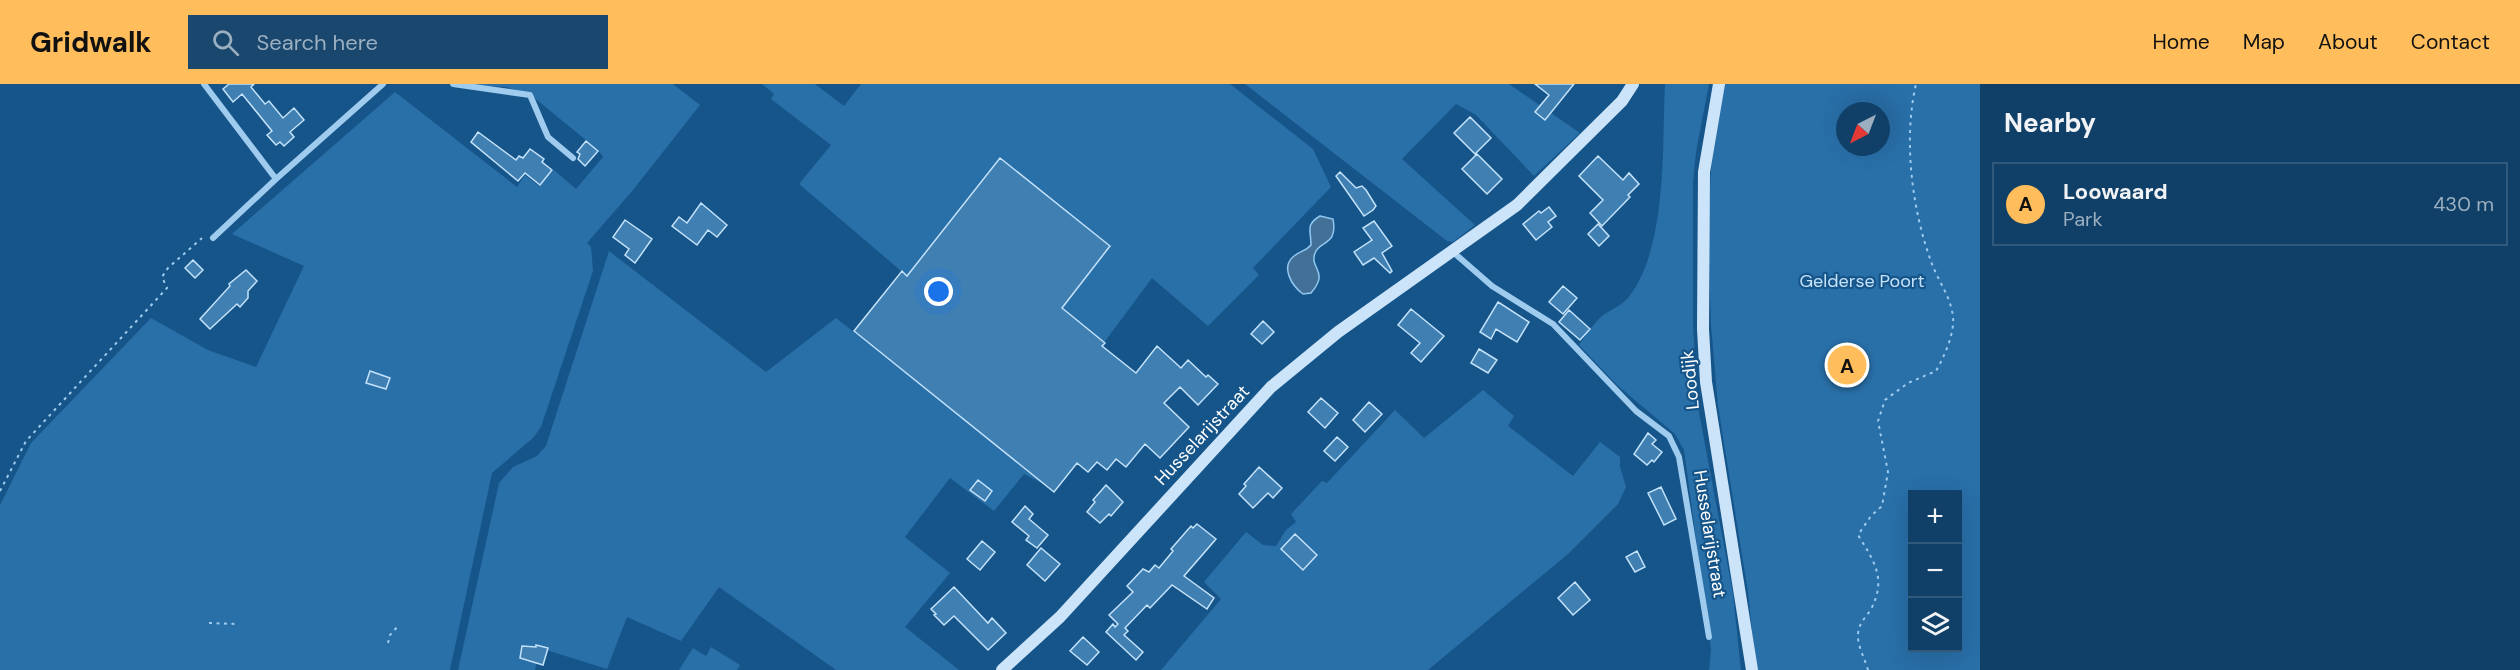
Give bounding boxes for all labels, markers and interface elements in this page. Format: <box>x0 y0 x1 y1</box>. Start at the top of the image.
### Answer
search box <box>188 15 608 69</box>
text: Gridwalk <box>30 24 152 61</box>
icon: search <box>209 26 242 59</box>
text: Search here <box>257 28 378 57</box>
text: Home <box>2152 28 2210 56</box>
text: Map <box>2243 28 2285 56</box>
text: About <box>2318 28 2378 56</box>
text: Contact <box>2411 28 2490 56</box>
north arrow <box>1836 102 1890 156</box>
text: Nearby <box>2004 106 2096 140</box>
text: Loowaard <box>2063 177 2168 206</box>
text: A <box>2018 191 2033 217</box>
text: 430 m <box>2433 191 2494 217</box>
text: Park <box>2063 206 2103 232</box>
park label: Gelderse Poort <box>1799 269 1925 293</box>
your location <box>924 277 953 306</box>
pin: A <box>1828 342 1866 388</box>
street label: Loodijk <box>1675 349 1705 411</box>
street label: Husselarijstraat <box>1149 380 1255 490</box>
street label: Husselarijstraat <box>1688 469 1732 599</box>
map controls <box>1908 490 1962 652</box>
button: + <box>1908 490 1962 544</box>
button: − <box>1908 544 1962 598</box>
button: layers <box>1908 598 1962 652</box>

